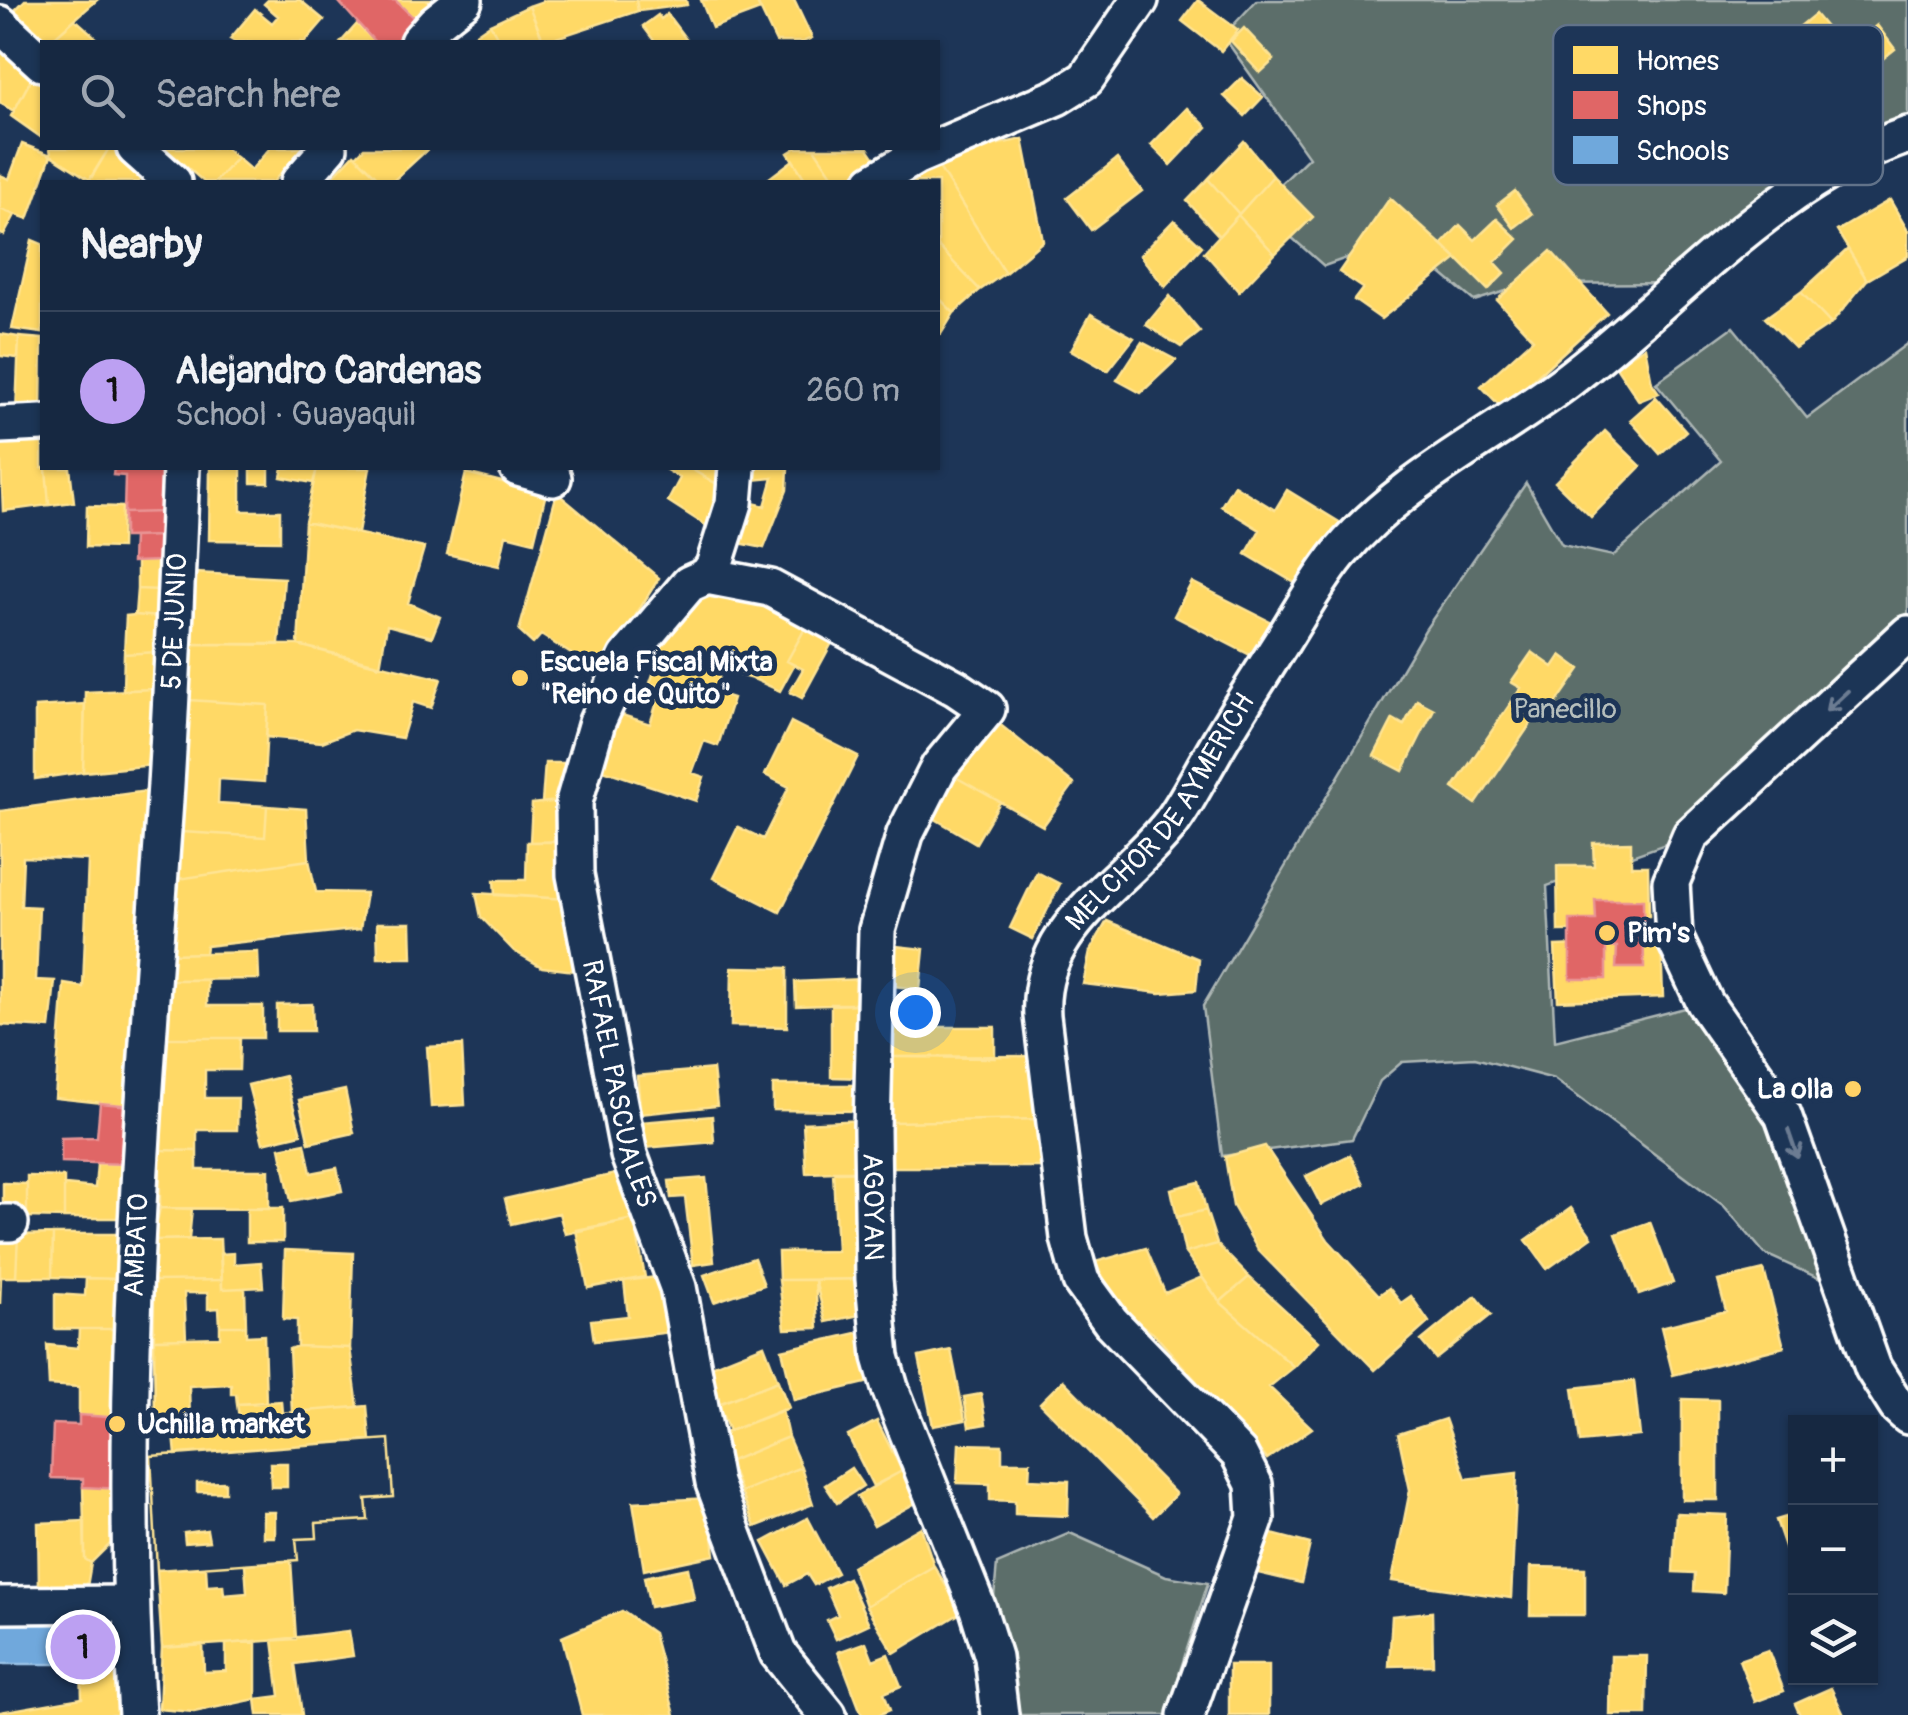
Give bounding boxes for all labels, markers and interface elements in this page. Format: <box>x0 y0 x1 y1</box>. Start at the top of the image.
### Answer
legend <box>1553 25 1883 185</box>
search box <box>40 40 940 150</box>
text: Homes <box>1636 44 1720 79</box>
icon: search <box>75 68 130 123</box>
text: Search here <box>155 71 341 119</box>
text: Shops <box>1636 89 1707 124</box>
text: Schools <box>1636 134 1729 169</box>
text: Nearby <box>80 219 202 271</box>
text: Alejandro Cardenas <box>175 347 481 395</box>
text: 1 <box>106 371 119 411</box>
text: 260 m <box>806 371 900 411</box>
text: School · Guayaquil <box>175 395 416 435</box>
street label: 5 DE JUNIO <box>154 553 195 690</box>
place label: Escuela Fiscal Mixta "Reino de Quito" <box>540 645 773 712</box>
marker: Escuela Fiscal Mixta "Reino de Quito" <box>509 667 531 689</box>
street label: MELCHOR DE AYMERICH <box>1058 687 1262 938</box>
one-way arrow <box>1824 688 1850 712</box>
park label: Panecillo <box>1513 692 1617 727</box>
place label: Pim's <box>1627 916 1690 951</box>
marker: Pim's <box>1596 922 1618 944</box>
street label: RAFAEL PASCUALES <box>574 957 664 1213</box>
your location <box>890 987 941 1038</box>
place label: La olla <box>1757 1072 1833 1107</box>
marker: La olla <box>1842 1078 1864 1100</box>
one-way arrow <box>1786 1128 1804 1160</box>
street label: AGOYAN <box>855 1153 891 1261</box>
street label: AMBATO <box>116 1193 156 1298</box>
place label: Uchilla market <box>137 1407 306 1442</box>
marker: Uchilla market <box>106 1413 128 1435</box>
map controls <box>1788 1415 1878 1685</box>
button: + <box>1788 1415 1878 1505</box>
button: − <box>1788 1505 1878 1595</box>
button: layers <box>1788 1595 1878 1685</box>
pin: 1 <box>51 1610 116 1684</box>

